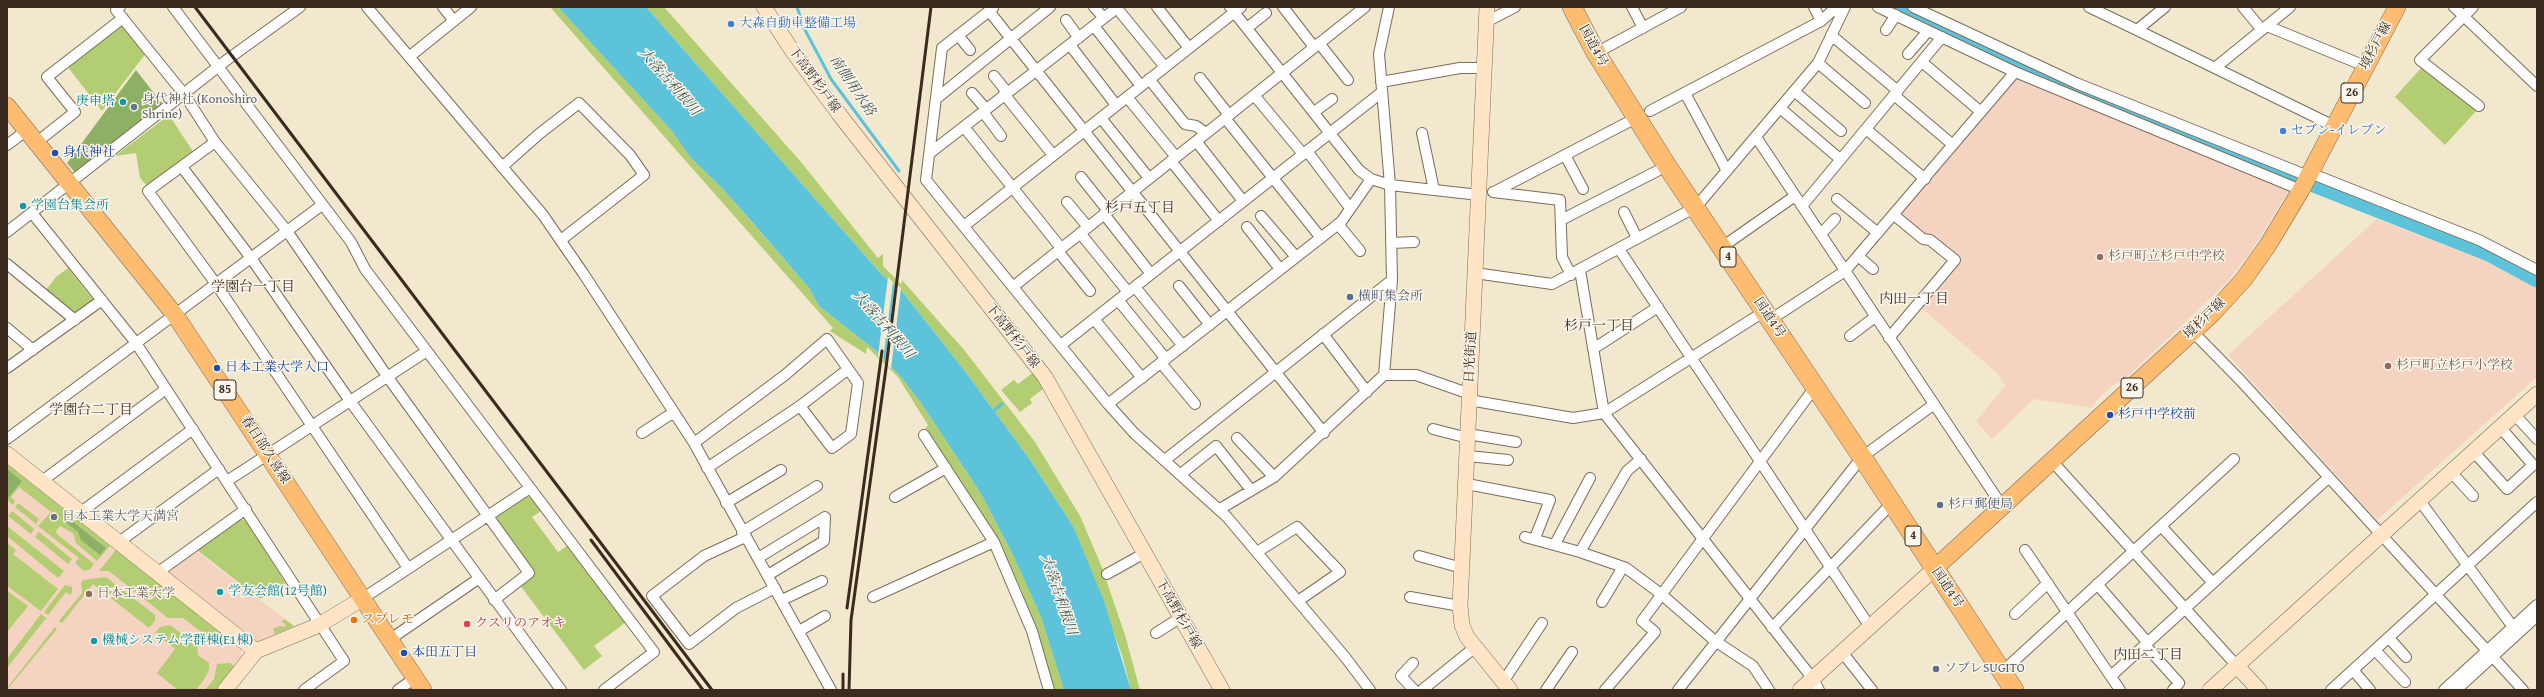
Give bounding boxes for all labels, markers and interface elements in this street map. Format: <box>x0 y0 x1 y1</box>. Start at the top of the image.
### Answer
place label: 大森自動車整備工場 <box>739 16 856 32</box>
marker: 大森自動車整備工場 <box>726 19 736 29</box>
street label: 境杉戸線 <box>2357 19 2395 73</box>
street label: 国道4号 <box>1575 22 1611 70</box>
street label: 下高野杉戸線 <box>785 44 843 116</box>
water label: 大落古利根川 <box>635 45 703 119</box>
water label: 南側用水路 <box>825 52 879 120</box>
road number: 26 <box>2341 83 2363 103</box>
place label: 身代神社 (Konoshiro Shrine) <box>142 92 257 123</box>
place label: 庚申塔 <box>76 94 115 110</box>
marker: 庚申塔 <box>118 97 128 107</box>
marker: 身代神社 (Konoshiro Shrine) <box>129 102 139 112</box>
place label: セブン-イレブン <box>2291 123 2386 139</box>
marker: セブン-イレブン <box>2278 126 2288 136</box>
place label: 身代神社 <box>63 145 115 161</box>
marker: 身代神社 <box>50 148 60 158</box>
place label: 学園台集会所 <box>31 198 109 214</box>
district label: 杉戸五丁目 <box>1105 200 1175 216</box>
marker: 学園台集会所 <box>18 201 28 211</box>
road number: 4 <box>1720 247 1736 267</box>
place label: 杉戸町立杉戸中学校 <box>2108 249 2225 265</box>
marker: 杉戸町立杉戸中学校 <box>2095 252 2105 262</box>
district label: 学園台一丁目 <box>211 279 295 295</box>
water label: 大落古利根川 <box>849 288 917 362</box>
place label: 横町集会所 <box>1358 289 1423 305</box>
district label: 内田一丁目 <box>1879 291 1949 307</box>
marker: 横町集会所 <box>1345 292 1355 302</box>
street label: 国道4号 <box>1750 295 1788 341</box>
street label: 境杉戸線 <box>2181 295 2229 343</box>
street label: 下高野杉戸線 <box>982 300 1042 372</box>
district label: 杉戸一丁目 <box>1564 318 1634 334</box>
street label: 日光街道 <box>1462 331 1480 383</box>
place label: 杉戸町立杉戸小学校 <box>2396 358 2513 374</box>
place label: 日本工業大学入口 <box>225 360 329 376</box>
marker: 杉戸町立杉戸小学校 <box>2383 361 2393 371</box>
marker: 日本工業大学入口 <box>212 363 222 373</box>
road number: 26 <box>2121 378 2143 398</box>
road number: 85 <box>214 380 236 400</box>
district label: 学園台二丁目 <box>49 402 133 418</box>
place label: 杉戸中学校前 <box>2118 407 2196 423</box>
marker: 杉戸中学校前 <box>2105 410 2115 420</box>
street label: 春日部久喜線 <box>237 413 293 487</box>
place label: 杉戸郵便局 <box>1948 497 2013 513</box>
marker: 杉戸郵便局 <box>1935 500 1945 510</box>
place label: 日本工業大学天満宮 <box>62 509 179 525</box>
marker: 日本工業大学天満宮 <box>49 512 59 522</box>
road number: 4 <box>1905 526 1921 546</box>
water label: 大落古利根川 <box>1036 553 1080 637</box>
street label: 国道4号 <box>1928 565 1966 611</box>
street label: 下高野杉戸線 <box>1152 576 1204 652</box>
place label: 学友会館(12号館) <box>228 584 327 600</box>
place label: 日本工業大学 <box>97 586 175 602</box>
marker: 学友会館(12号館) <box>215 587 225 597</box>
marker: 日本工業大学 <box>84 589 94 599</box>
place label: スプレモ <box>362 612 414 628</box>
marker: スプレモ <box>349 615 359 625</box>
place label: クスリのアオキ <box>475 616 566 632</box>
marker: クスリのアオキ <box>462 619 472 629</box>
place label: 機械システム学群棟(E1棟) <box>102 633 253 649</box>
marker: 機械システム学群棟(E1棟) <box>89 636 99 646</box>
place label: 本田五丁目 <box>412 645 477 661</box>
district label: 内田二丁目 <box>2113 647 2183 663</box>
marker: 本田五丁目 <box>399 648 409 658</box>
place label: ソプレSUGITO <box>1944 661 2025 677</box>
marker: ソプレSUGITO <box>1931 664 1941 674</box>

